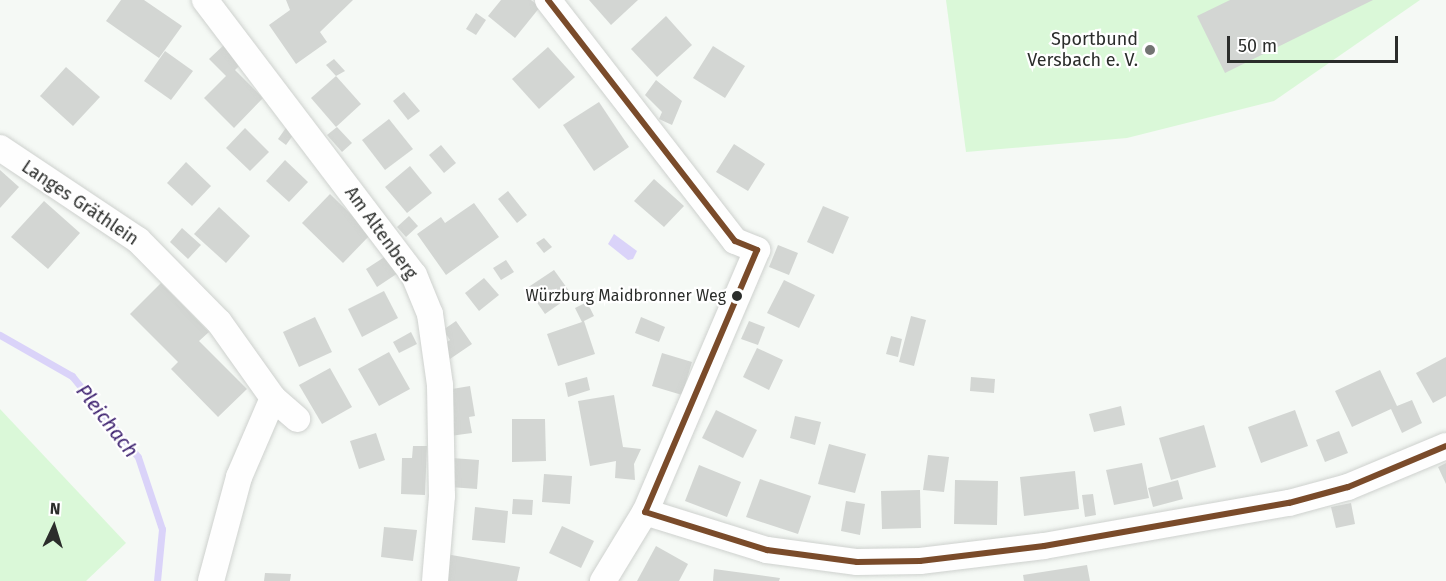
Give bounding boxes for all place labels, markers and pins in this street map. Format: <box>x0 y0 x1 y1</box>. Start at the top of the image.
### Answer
place label: Sportbund Versbach e. V. <box>1027 29 1138 72</box>
marker: Sportbund Versbach e. V. <box>1143 43 1157 57</box>
place label: Würzburg Maidbronner Weg <box>526 286 726 306</box>
marker: Würzburg Maidbronner Weg <box>731 290 743 302</box>

